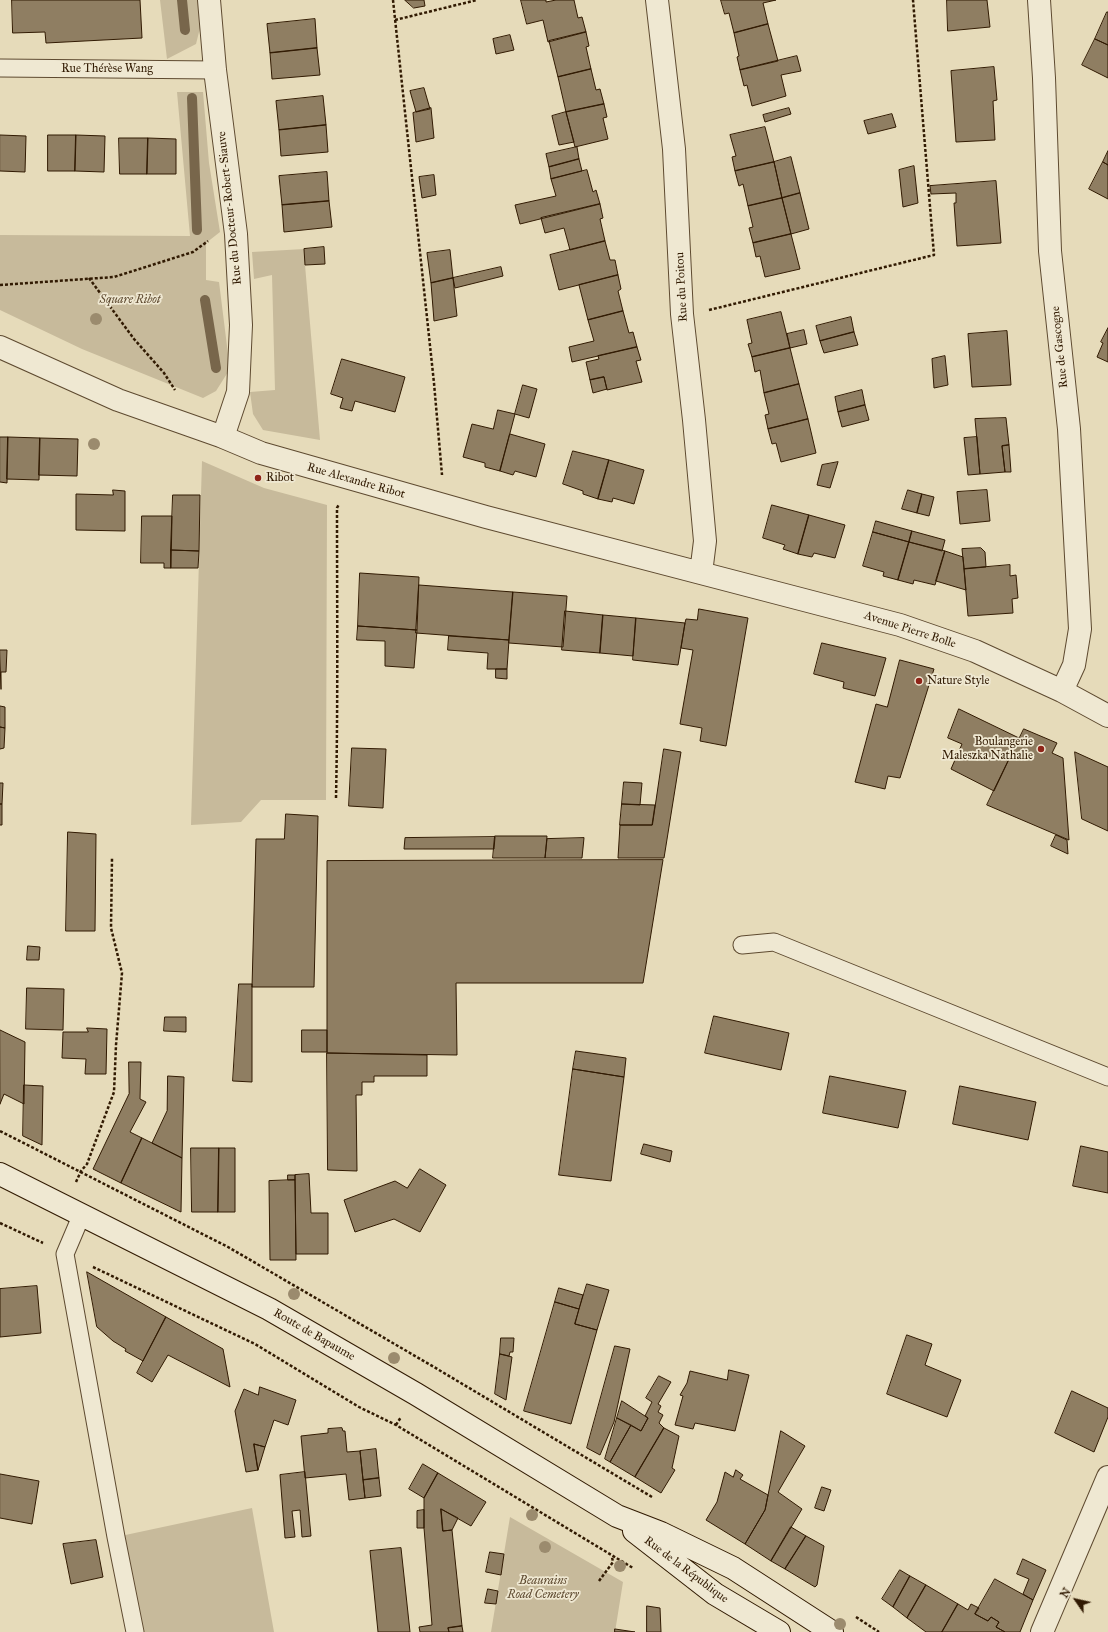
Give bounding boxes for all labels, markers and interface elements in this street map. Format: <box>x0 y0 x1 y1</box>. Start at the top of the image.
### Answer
street label: Rue Thérèse Wang <box>61 62 153 76</box>
street label: Rue du Docteur-Robert-Siauve <box>215 131 245 285</box>
street label: Rue du Poitou <box>673 252 691 322</box>
park label: Square Ribot <box>99 293 161 307</box>
street label: Rue de Gascogne <box>1049 305 1071 389</box>
street label: Rue Alexandre Ribot <box>305 460 407 502</box>
place label: Ribot <box>266 471 294 485</box>
marker: Ribot <box>253 473 263 483</box>
street label: Avenue Pierre Bolle <box>862 608 958 652</box>
place label: Nature Style <box>927 674 990 688</box>
marker: Nature Style <box>914 676 924 686</box>
place label: Boulangerie Maleszka Nathalie <box>942 735 1033 763</box>
marker: Boulangerie Maleszka Nathalie <box>1036 744 1046 754</box>
street label: Route de Bapaume <box>271 1306 357 1364</box>
street label: Rue de la République <box>641 1534 731 1606</box>
park label: Beaurains Road Cemetery <box>507 1574 579 1602</box>
north arrow <box>1056 1580 1096 1620</box>
text: N <box>1058 1586 1074 1601</box>

